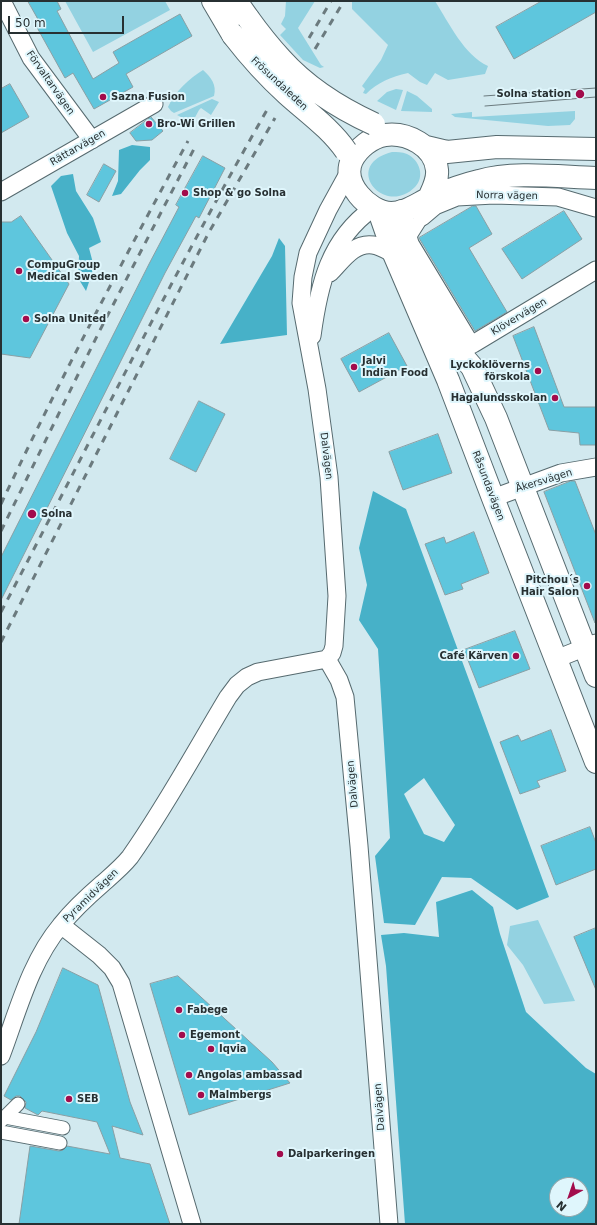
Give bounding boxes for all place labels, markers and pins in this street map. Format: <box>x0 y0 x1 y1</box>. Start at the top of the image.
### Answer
place label: Solna station <box>496 88 571 100</box>
marker: Solna station <box>574 88 586 100</box>
place label: Sazna Fusion <box>111 91 185 103</box>
marker: Sazna Fusion <box>98 92 108 102</box>
place label: Bro-Wi Grillen <box>157 118 235 130</box>
marker: Bro-Wi Grillen <box>144 119 154 129</box>
place label: Shop & go Solna <box>193 187 286 199</box>
marker: Shop & go Solna <box>180 188 190 198</box>
place label: CompuGroup Medical Sweden <box>27 259 118 282</box>
marker: CompuGroup Medical Sweden <box>14 266 24 276</box>
place label: Solna United <box>34 313 106 325</box>
marker: Solna United <box>21 314 31 324</box>
place label: Jalvi Indian Food <box>362 355 428 378</box>
place label: Lyckoklöverns förskola <box>450 359 530 382</box>
marker: Jalvi Indian Food <box>349 362 359 372</box>
marker: Lyckoklöverns förskola <box>533 366 543 376</box>
place label: Hagalundsskolan <box>451 392 547 404</box>
marker: Hagalundsskolan <box>550 393 560 403</box>
marker: Solna <box>26 508 38 520</box>
place label: Solna <box>41 508 72 520</box>
place label: Pitchou´s Hair Salon <box>521 574 579 598</box>
marker: Pitchou´s Hair Salon <box>582 581 592 591</box>
place label: Café Kärven <box>439 650 508 662</box>
marker: Café Kärven <box>511 651 521 661</box>
place label: Fabege <box>187 1004 228 1016</box>
marker: Fabege <box>174 1005 184 1015</box>
place label: Egemont <box>190 1029 240 1041</box>
marker: Egemont <box>177 1030 187 1040</box>
place label: Iqvia <box>219 1043 247 1055</box>
marker: Iqvia <box>206 1044 216 1054</box>
place label: Angolas ambassad <box>197 1069 302 1081</box>
marker: Angolas ambassad <box>184 1070 194 1080</box>
place label: Malmbergs <box>209 1089 272 1101</box>
marker: Malmbergs <box>196 1090 206 1100</box>
place label: SEB <box>77 1093 99 1105</box>
marker: SEB <box>64 1094 74 1104</box>
place label: Dalparkeringen <box>288 1148 375 1160</box>
marker: Dalparkeringen <box>275 1149 285 1159</box>

